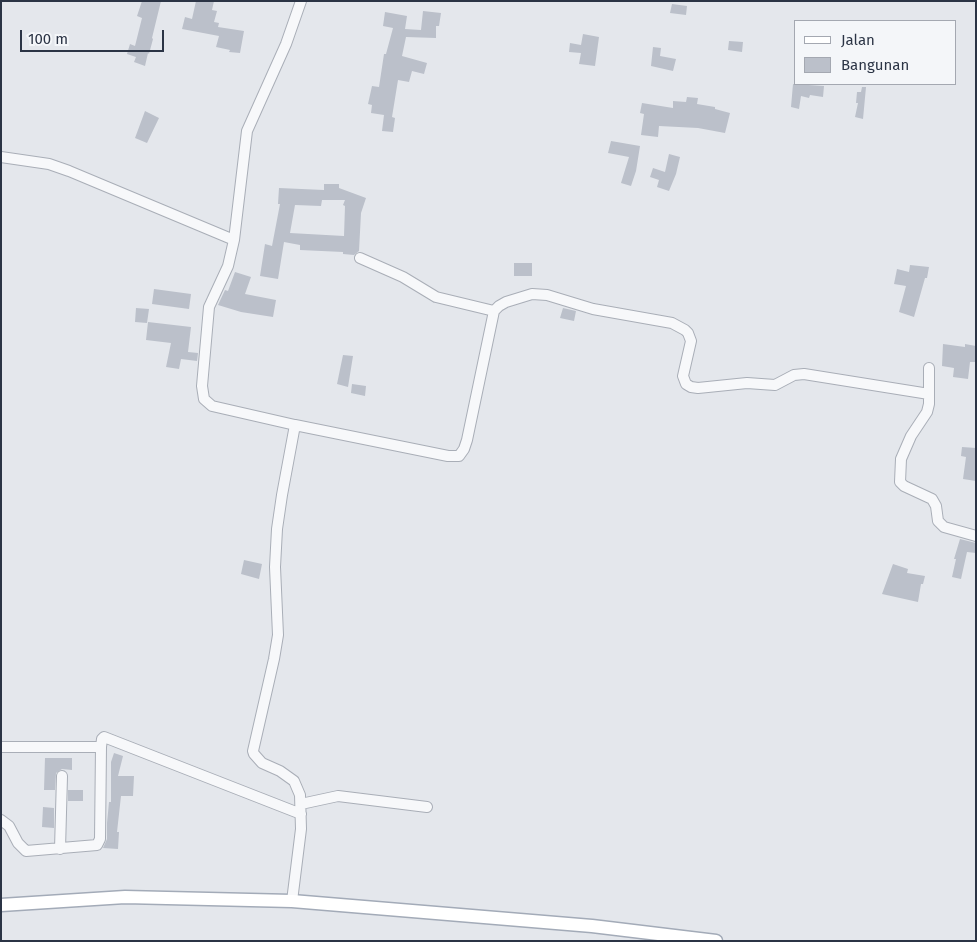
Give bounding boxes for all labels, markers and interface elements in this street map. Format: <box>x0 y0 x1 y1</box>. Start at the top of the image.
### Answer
scale bar <box>22 20 166 52</box>
legend <box>794 20 957 85</box>
text: 100 m <box>28 30 68 48</box>
text: Jalan <box>841 31 875 49</box>
text: Bangunan <box>841 56 909 74</box>

